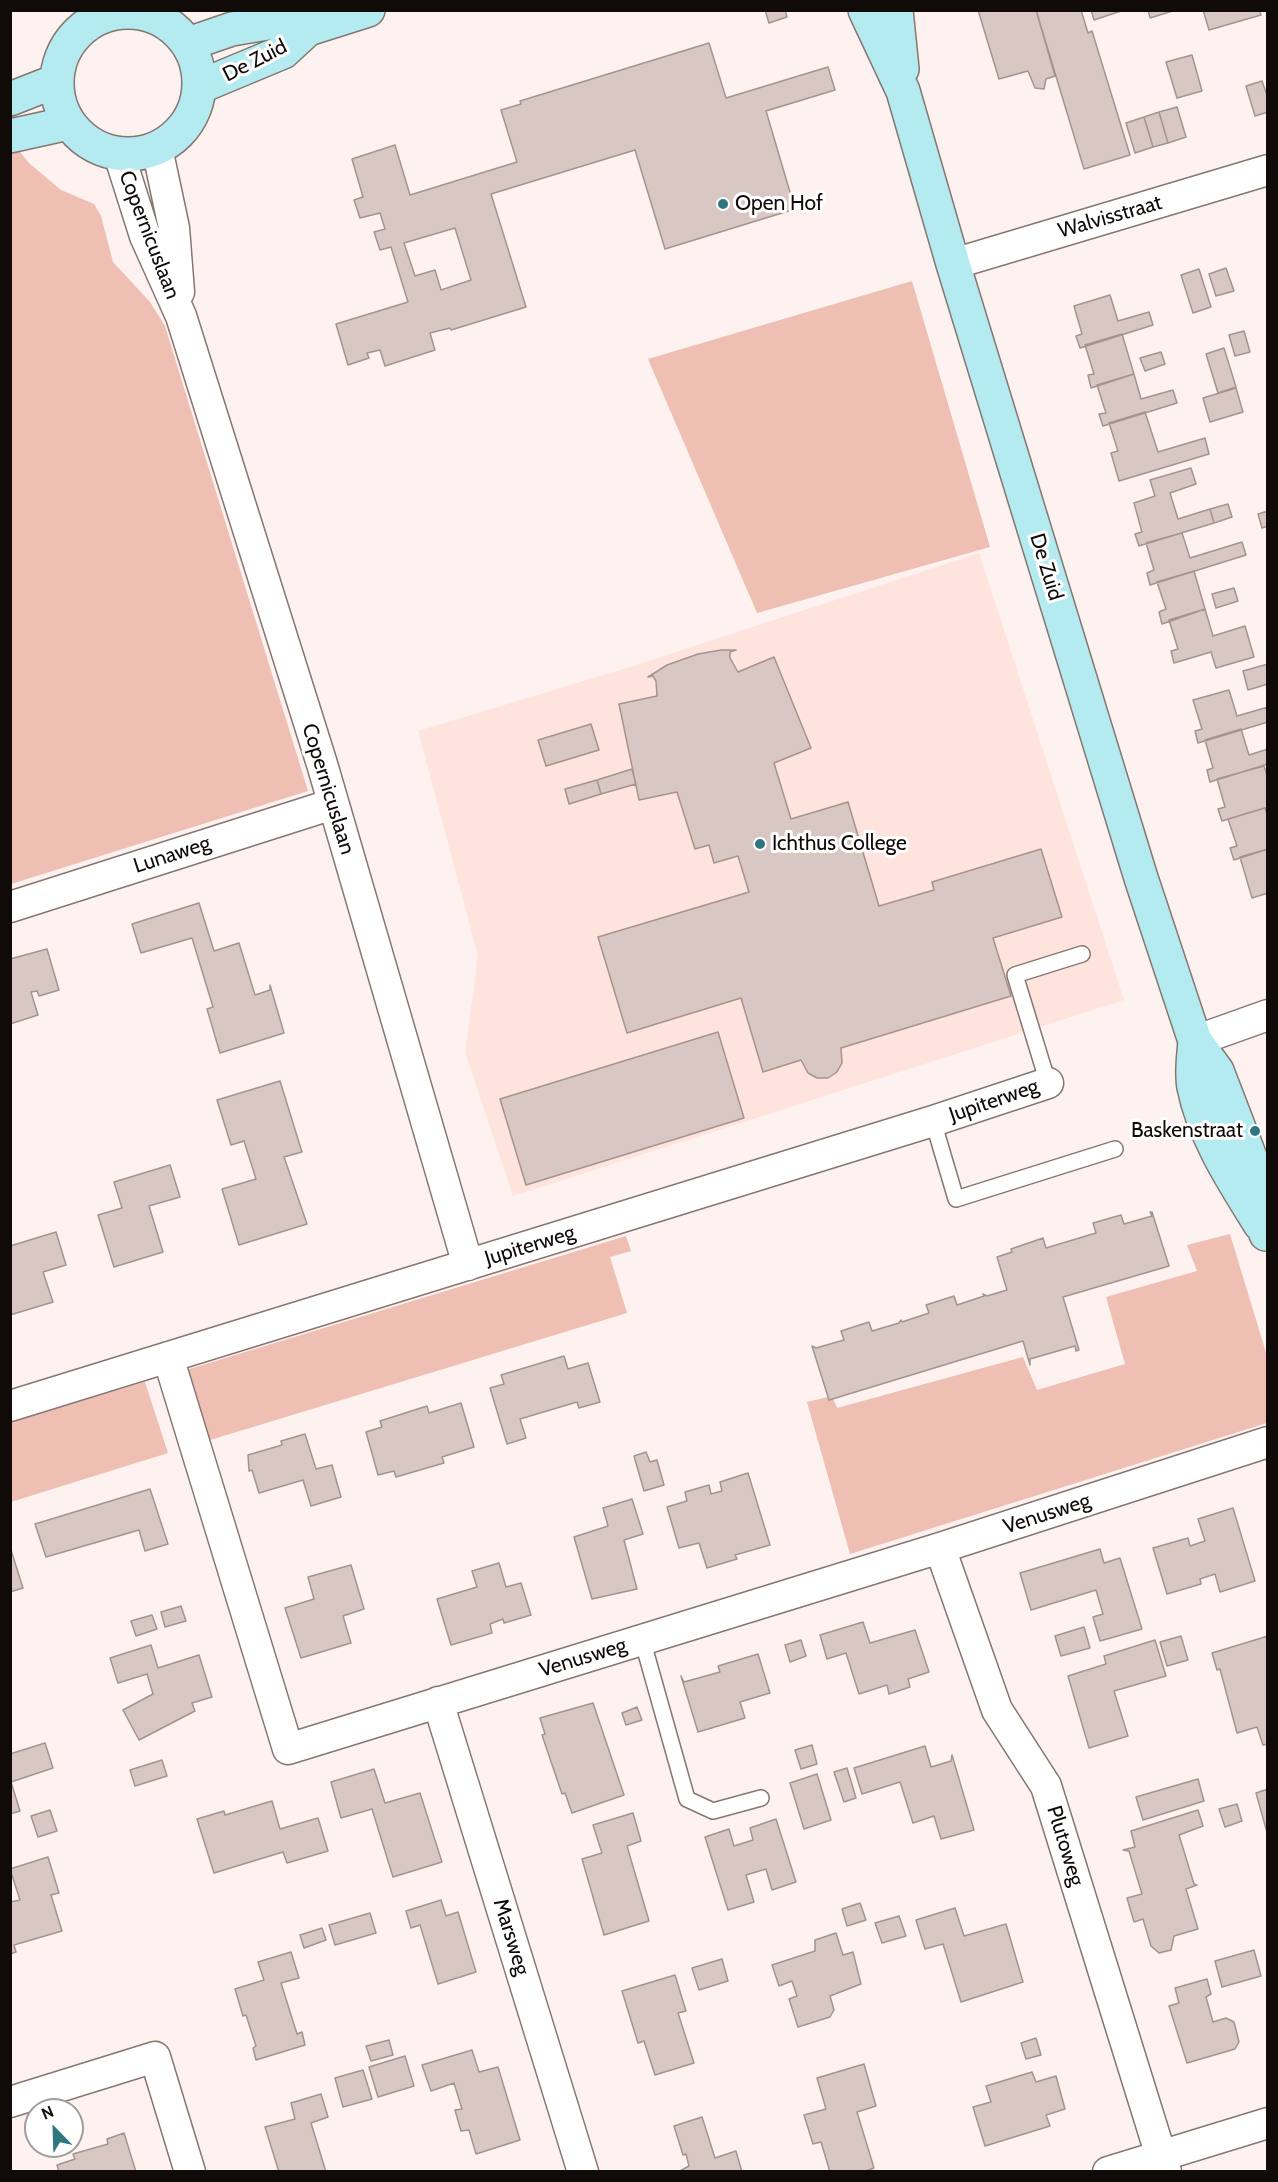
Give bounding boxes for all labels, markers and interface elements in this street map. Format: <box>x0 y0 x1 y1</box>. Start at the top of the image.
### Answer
street label: De Zuid <box>219 34 291 88</box>
street label: Copernicuslaan <box>113 167 185 303</box>
street label: Walvisstraat <box>1055 190 1165 244</box>
place label: Open Hof <box>735 191 823 217</box>
marker: Open Hof <box>716 197 730 211</box>
street label: De Zuid <box>1024 531 1068 603</box>
street label: Copernicuslaan <box>296 721 360 857</box>
street label: Lunaweg <box>130 831 214 879</box>
place label: Ichthus College <box>772 831 907 857</box>
marker: Ichthus College <box>753 837 767 851</box>
street label: Jupiterweg <box>946 1074 1042 1128</box>
place label: Baskenstraat <box>1131 1118 1243 1144</box>
marker: Baskenstraat <box>1248 1124 1262 1138</box>
street label: Jupiterweg <box>482 1220 578 1272</box>
street label: Venusweg <box>1000 1488 1094 1540</box>
street label: Venusweg <box>536 1633 630 1683</box>
street label: Plutoweg <box>1041 1803 1089 1889</box>
street label: Marsweg <box>487 1896 535 1978</box>
north arrow <box>24 2098 84 2158</box>
text: N <box>39 2102 56 2124</box>

